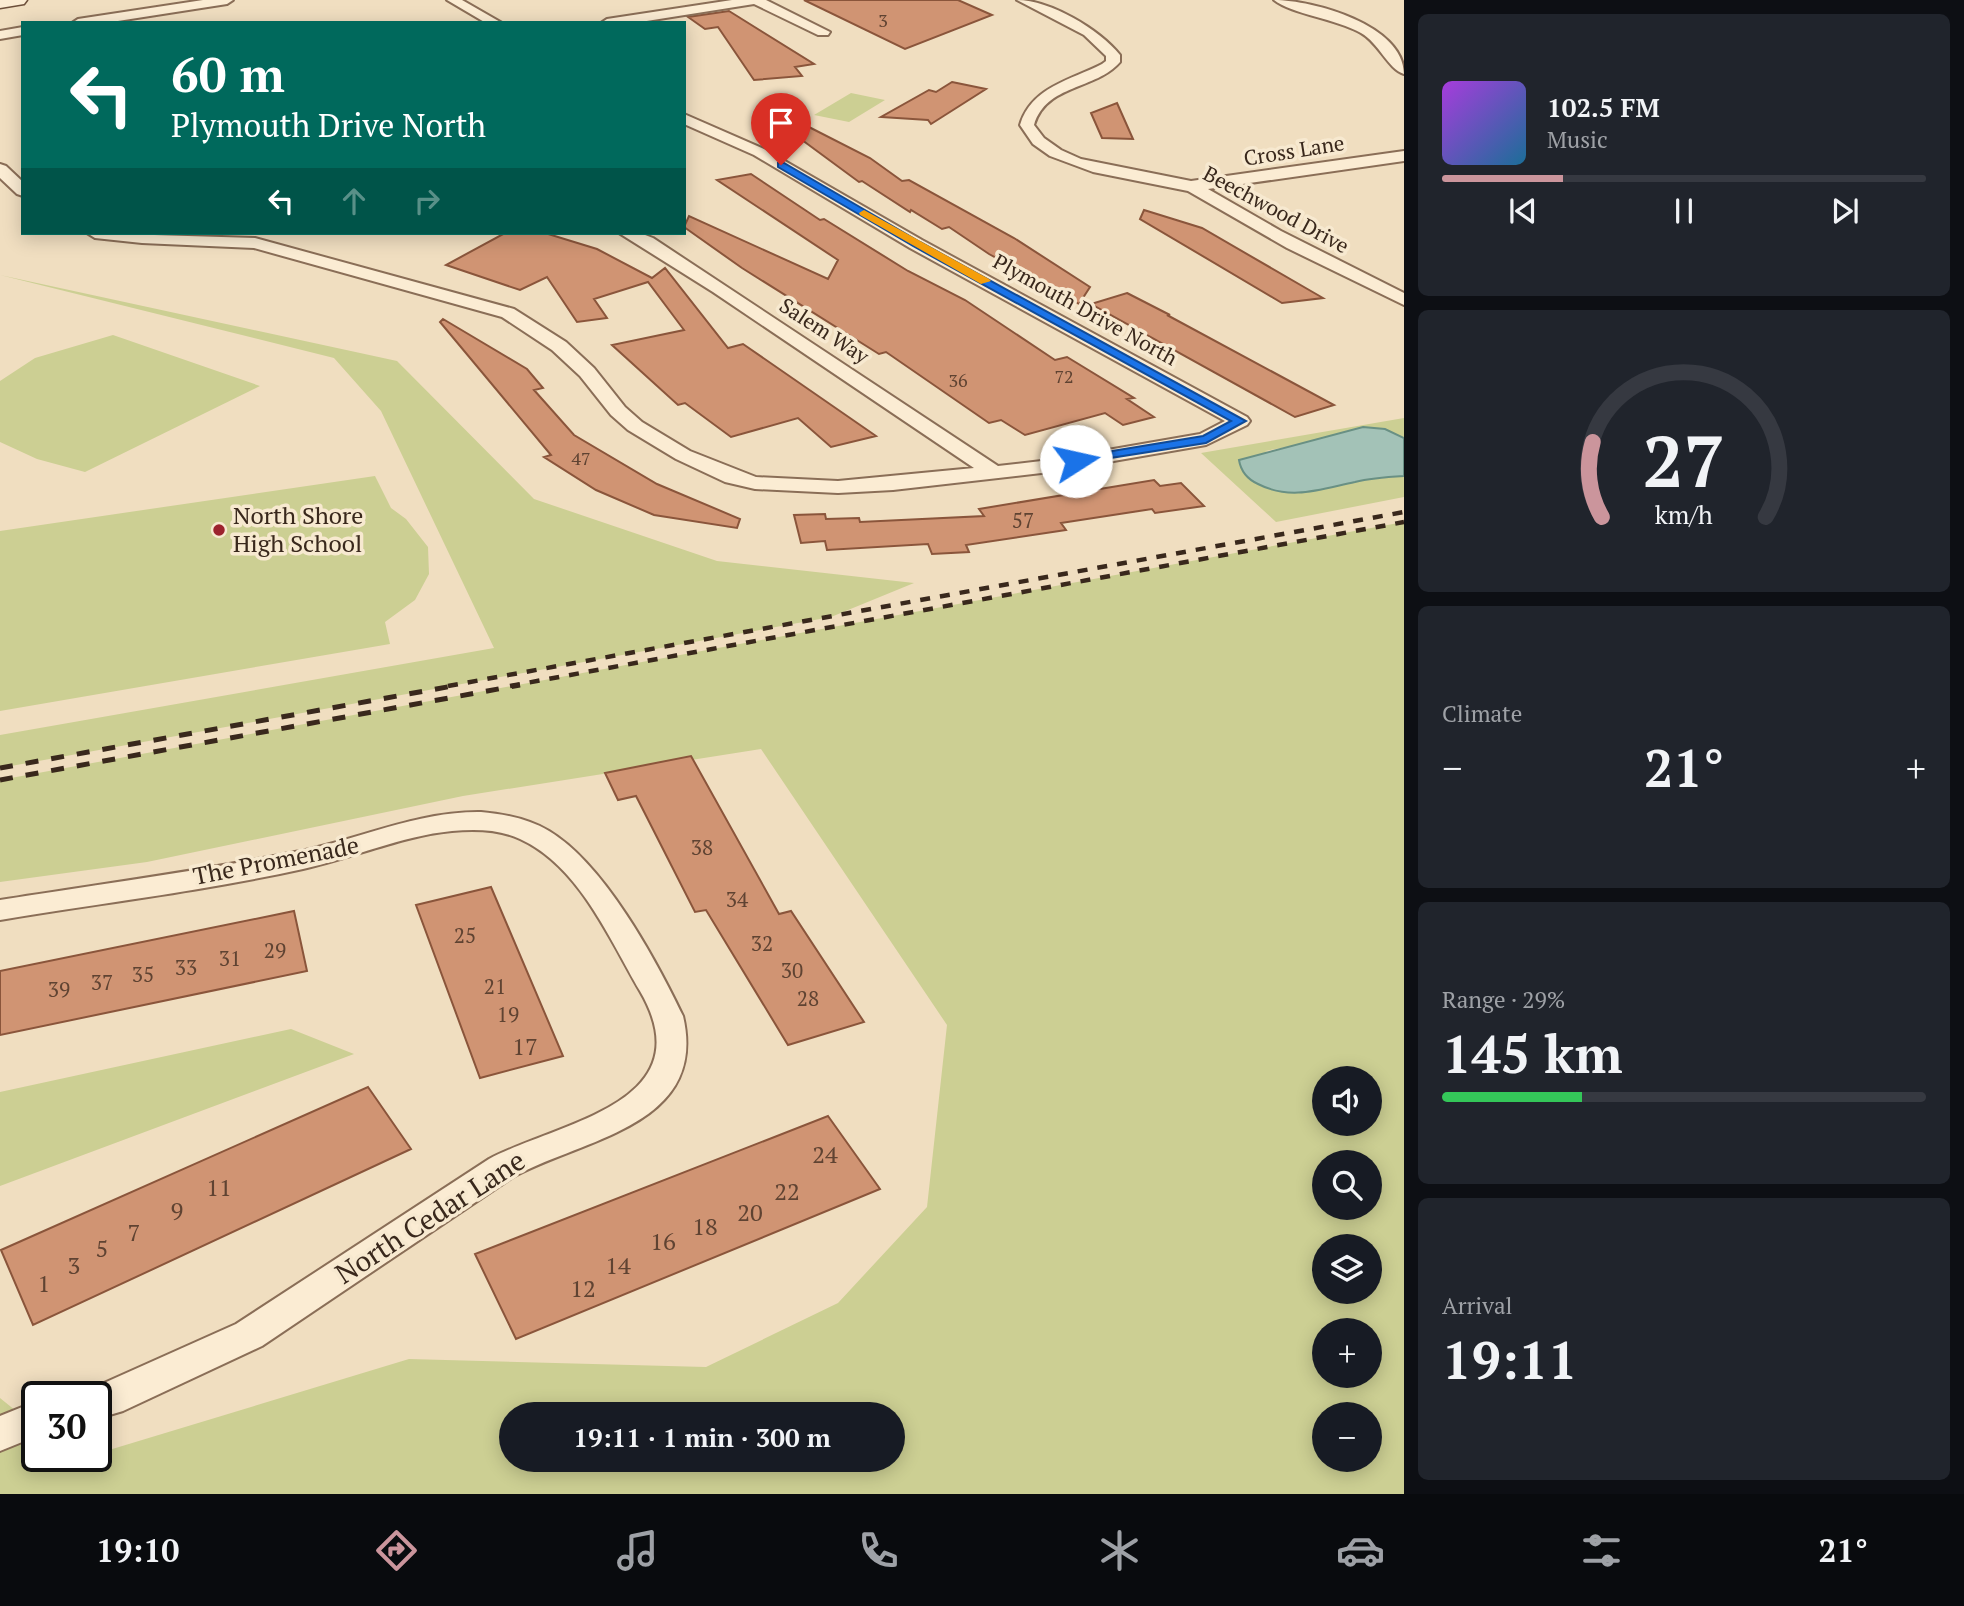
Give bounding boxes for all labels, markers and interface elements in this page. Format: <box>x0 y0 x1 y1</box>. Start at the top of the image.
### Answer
house number: 3 <box>878 8 888 32</box>
text: 60 m <box>171 41 285 106</box>
icon: left <box>56 49 147 140</box>
text: 102.5 FM <box>1547 90 1660 124</box>
pin <box>751 93 811 165</box>
text: Plymouth Drive North <box>171 104 486 146</box>
icon: arrive <box>762 104 800 142</box>
text: Music <box>1547 124 1608 155</box>
street label: Cross Lane <box>1241 128 1346 172</box>
street label: Beechwood Drive <box>1199 159 1354 259</box>
icon: left <box>262 182 300 220</box>
icon: ahead <box>335 182 373 220</box>
icon: right <box>408 182 446 220</box>
icon: previous <box>1504 192 1542 230</box>
icon: pause <box>1665 192 1703 230</box>
icon: next <box>1826 192 1864 230</box>
street label: Plymouth Drive North <box>988 247 1183 372</box>
street label: Salem Way <box>774 291 875 370</box>
house number: 72 <box>1054 364 1074 388</box>
house number: 36 <box>948 368 968 392</box>
text: 27 <box>1643 411 1725 508</box>
position arrow <box>1039 424 1113 498</box>
house number: 47 <box>571 446 591 470</box>
text: km/h <box>1655 498 1713 531</box>
place label: North Shore High School <box>233 499 363 559</box>
house number: 57 <box>1012 506 1034 534</box>
marker: North Shore High School <box>211 522 227 538</box>
text: Climate <box>1442 698 1522 729</box>
text: 21° <box>1644 733 1724 802</box>
text: − <box>1442 743 1462 793</box>
text: + <box>1906 743 1926 793</box>
street label: The Promenade <box>190 828 361 892</box>
house number: 38 <box>691 833 713 861</box>
house number: 34 <box>726 885 749 913</box>
house number: 25 <box>454 921 476 949</box>
house number: 32 <box>751 929 773 957</box>
house number: 29 <box>264 936 286 964</box>
house number: 31 <box>219 944 241 972</box>
house number: 33 <box>175 953 197 981</box>
house number: 30 <box>781 956 803 984</box>
house number: 35 <box>132 960 154 988</box>
house number: 37 <box>91 968 113 996</box>
house number: 21 <box>484 972 506 1000</box>
house number: 39 <box>48 975 70 1003</box>
house number: 28 <box>797 984 819 1012</box>
text: Range · 29% <box>1442 984 1565 1015</box>
house number: 19 <box>497 1000 519 1028</box>
text: 145 km <box>1442 1019 1623 1088</box>
house number: 17 <box>512 1030 538 1062</box>
map controls <box>1312 1066 1382 1472</box>
button: sound <box>1312 1066 1382 1136</box>
house number: 24 <box>812 1138 838 1170</box>
street label: North Cedar Lane <box>328 1141 532 1292</box>
button: search <box>1312 1150 1382 1220</box>
house number: 11 <box>206 1171 232 1203</box>
house number: 22 <box>774 1175 800 1207</box>
house number: 9 <box>171 1194 183 1226</box>
house number: 20 <box>737 1196 763 1228</box>
house number: 18 <box>692 1210 718 1242</box>
house number: 7 <box>128 1216 140 1248</box>
house number: 16 <box>650 1225 676 1257</box>
house number: 5 <box>96 1232 108 1264</box>
button: layers <box>1312 1234 1382 1304</box>
house number: 3 <box>68 1249 80 1281</box>
house number: 14 <box>605 1249 631 1281</box>
house number: 1 <box>38 1267 50 1299</box>
house number: 12 <box>570 1272 596 1304</box>
text: Arrival <box>1442 1290 1513 1321</box>
button: + <box>1312 1318 1382 1388</box>
text: 19:11 <box>1442 1325 1577 1394</box>
speed limit sign: 30 <box>21 1381 112 1472</box>
button: − <box>1312 1402 1382 1472</box>
text: 19:11 · 1 min · 300 m <box>573 1420 831 1454</box>
icon: directions <box>372 1526 421 1575</box>
icon: music <box>613 1526 662 1575</box>
icon: phone <box>854 1526 903 1575</box>
icon: climate <box>1095 1526 1144 1575</box>
icon: car <box>1336 1526 1385 1575</box>
icon: filters <box>1577 1526 1626 1575</box>
text: 19:10 <box>96 1529 179 1571</box>
text: 21° <box>1818 1529 1868 1571</box>

